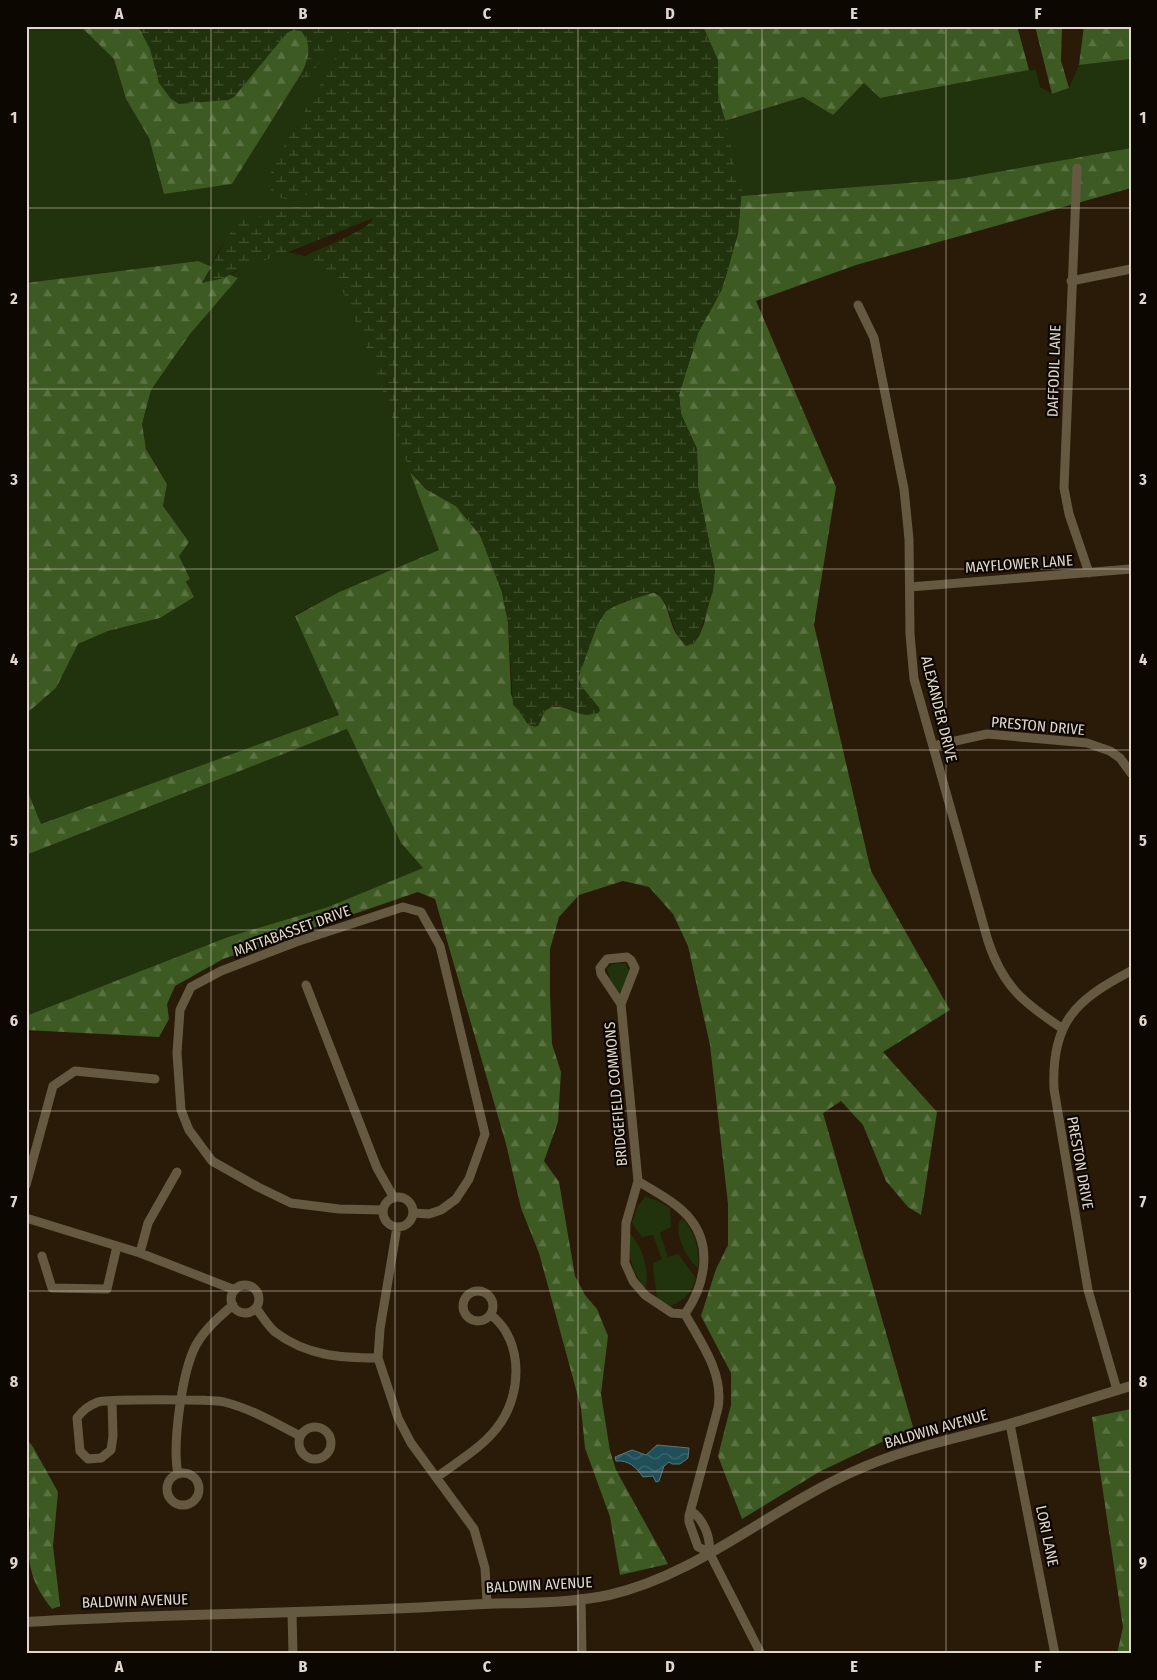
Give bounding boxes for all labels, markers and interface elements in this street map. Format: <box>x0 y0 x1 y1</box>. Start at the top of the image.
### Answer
text: A <box>114 4 124 23</box>
text: B <box>299 4 308 23</box>
text: C <box>483 4 492 23</box>
text: D <box>665 4 675 23</box>
text: E <box>850 4 858 23</box>
text: F <box>1034 4 1042 23</box>
text: 1 <box>11 108 17 127</box>
text: 1 <box>1140 108 1146 127</box>
text: 2 <box>9 289 18 308</box>
text: 2 <box>1138 289 1147 308</box>
street label: DAFFODIL LANE <box>1043 325 1065 417</box>
text: 3 <box>9 470 18 489</box>
text: 3 <box>1138 470 1147 489</box>
street label: MAYFLOWER LANE <box>965 551 1073 577</box>
text: 4 <box>10 650 18 669</box>
text: 4 <box>1139 650 1147 669</box>
street label: ALEXANDER DRIVE <box>917 654 961 764</box>
street label: PRESTON DRIVE <box>990 713 1086 739</box>
text: 5 <box>10 831 18 850</box>
text: 5 <box>1139 831 1147 850</box>
street label: MATTABASSET DRIVE <box>231 902 353 960</box>
text: 6 <box>10 1011 18 1030</box>
text: 6 <box>1139 1011 1147 1030</box>
street label: BRIDGEFIELD COMMONS <box>601 1021 631 1167</box>
street label: PRESTON DRIVE <box>1063 1115 1097 1211</box>
text: 7 <box>11 1192 18 1211</box>
text: 7 <box>1140 1192 1147 1211</box>
text: 8 <box>10 1372 19 1391</box>
text: 8 <box>1139 1372 1148 1391</box>
street label: BALDWIN AVENUE <box>882 1406 990 1452</box>
street label: LORI LANE <box>1032 1504 1062 1568</box>
text: 9 <box>10 1553 18 1572</box>
text: 9 <box>1139 1553 1147 1572</box>
street label: BALDWIN AVENUE <box>485 1573 593 1597</box>
street label: BALDWIN AVENUE <box>81 1590 189 1612</box>
text: A <box>114 1657 124 1676</box>
text: B <box>299 1657 308 1676</box>
text: C <box>483 1657 492 1676</box>
text: D <box>665 1657 675 1676</box>
text: E <box>850 1657 858 1676</box>
text: F <box>1034 1657 1042 1676</box>

